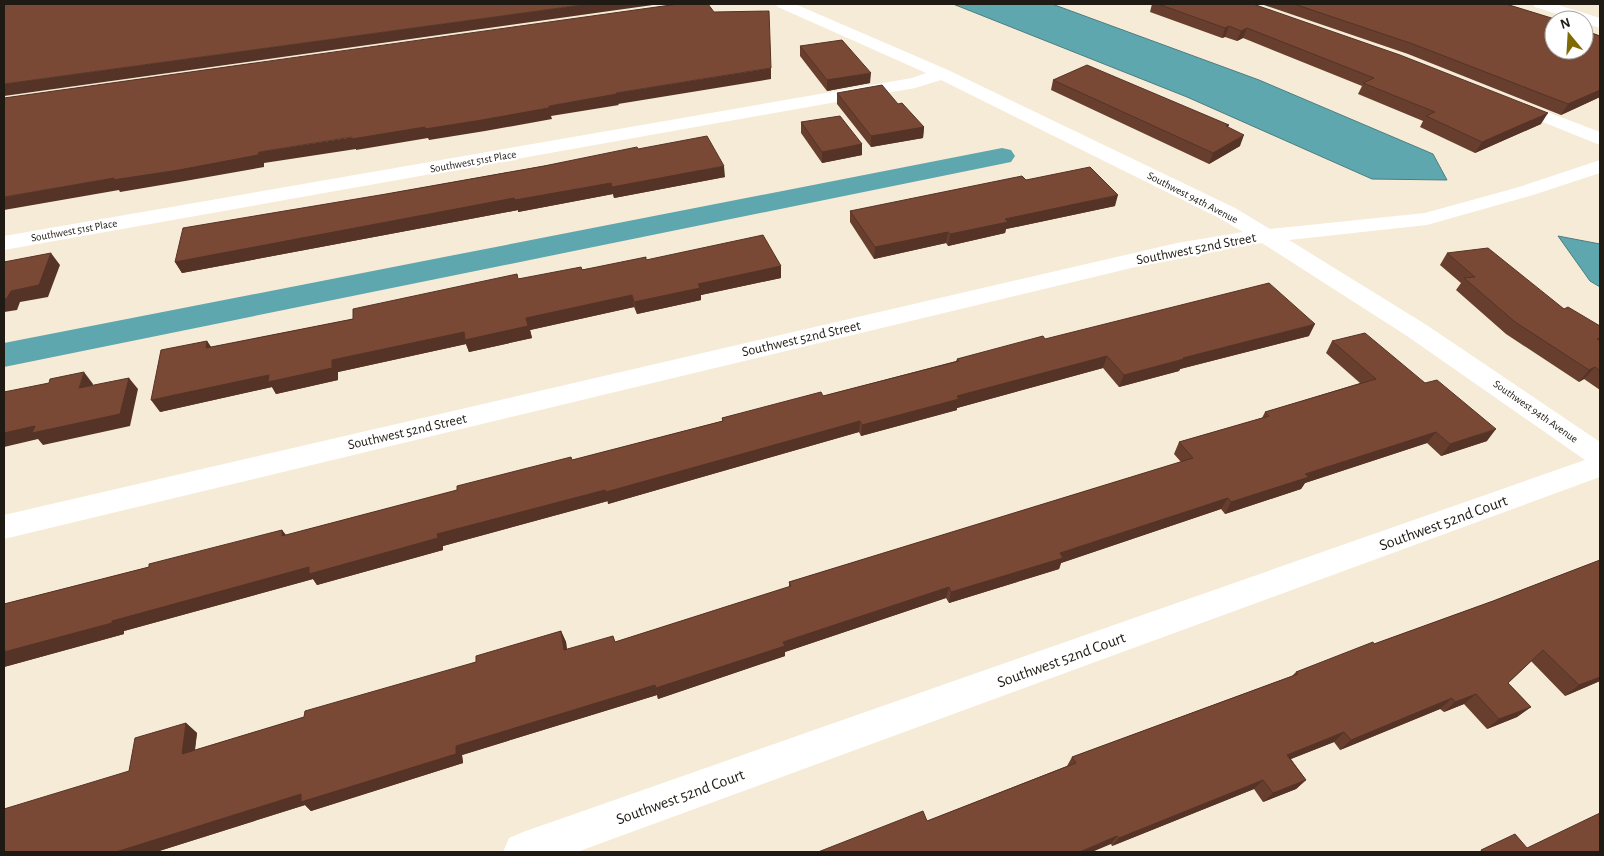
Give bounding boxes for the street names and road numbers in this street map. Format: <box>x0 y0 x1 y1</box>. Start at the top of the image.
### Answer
street label: Southwest 51st Place <box>429 148 517 174</box>
street label: Southwest 94th Avenue <box>1146 170 1240 225</box>
street label: Southwest 51st Place <box>30 217 118 243</box>
street label: Southwest 52nd Street <box>1135 230 1258 267</box>
street label: Southwest 52nd Street <box>740 318 862 359</box>
street label: Southwest 94th Avenue <box>1491 378 1580 445</box>
street label: Southwest 52nd Street <box>346 411 468 452</box>
street label: Southwest 52nd Court <box>1377 492 1510 554</box>
street label: Southwest 52nd Court <box>995 629 1128 691</box>
street label: Southwest 52nd Court <box>614 766 747 828</box>

